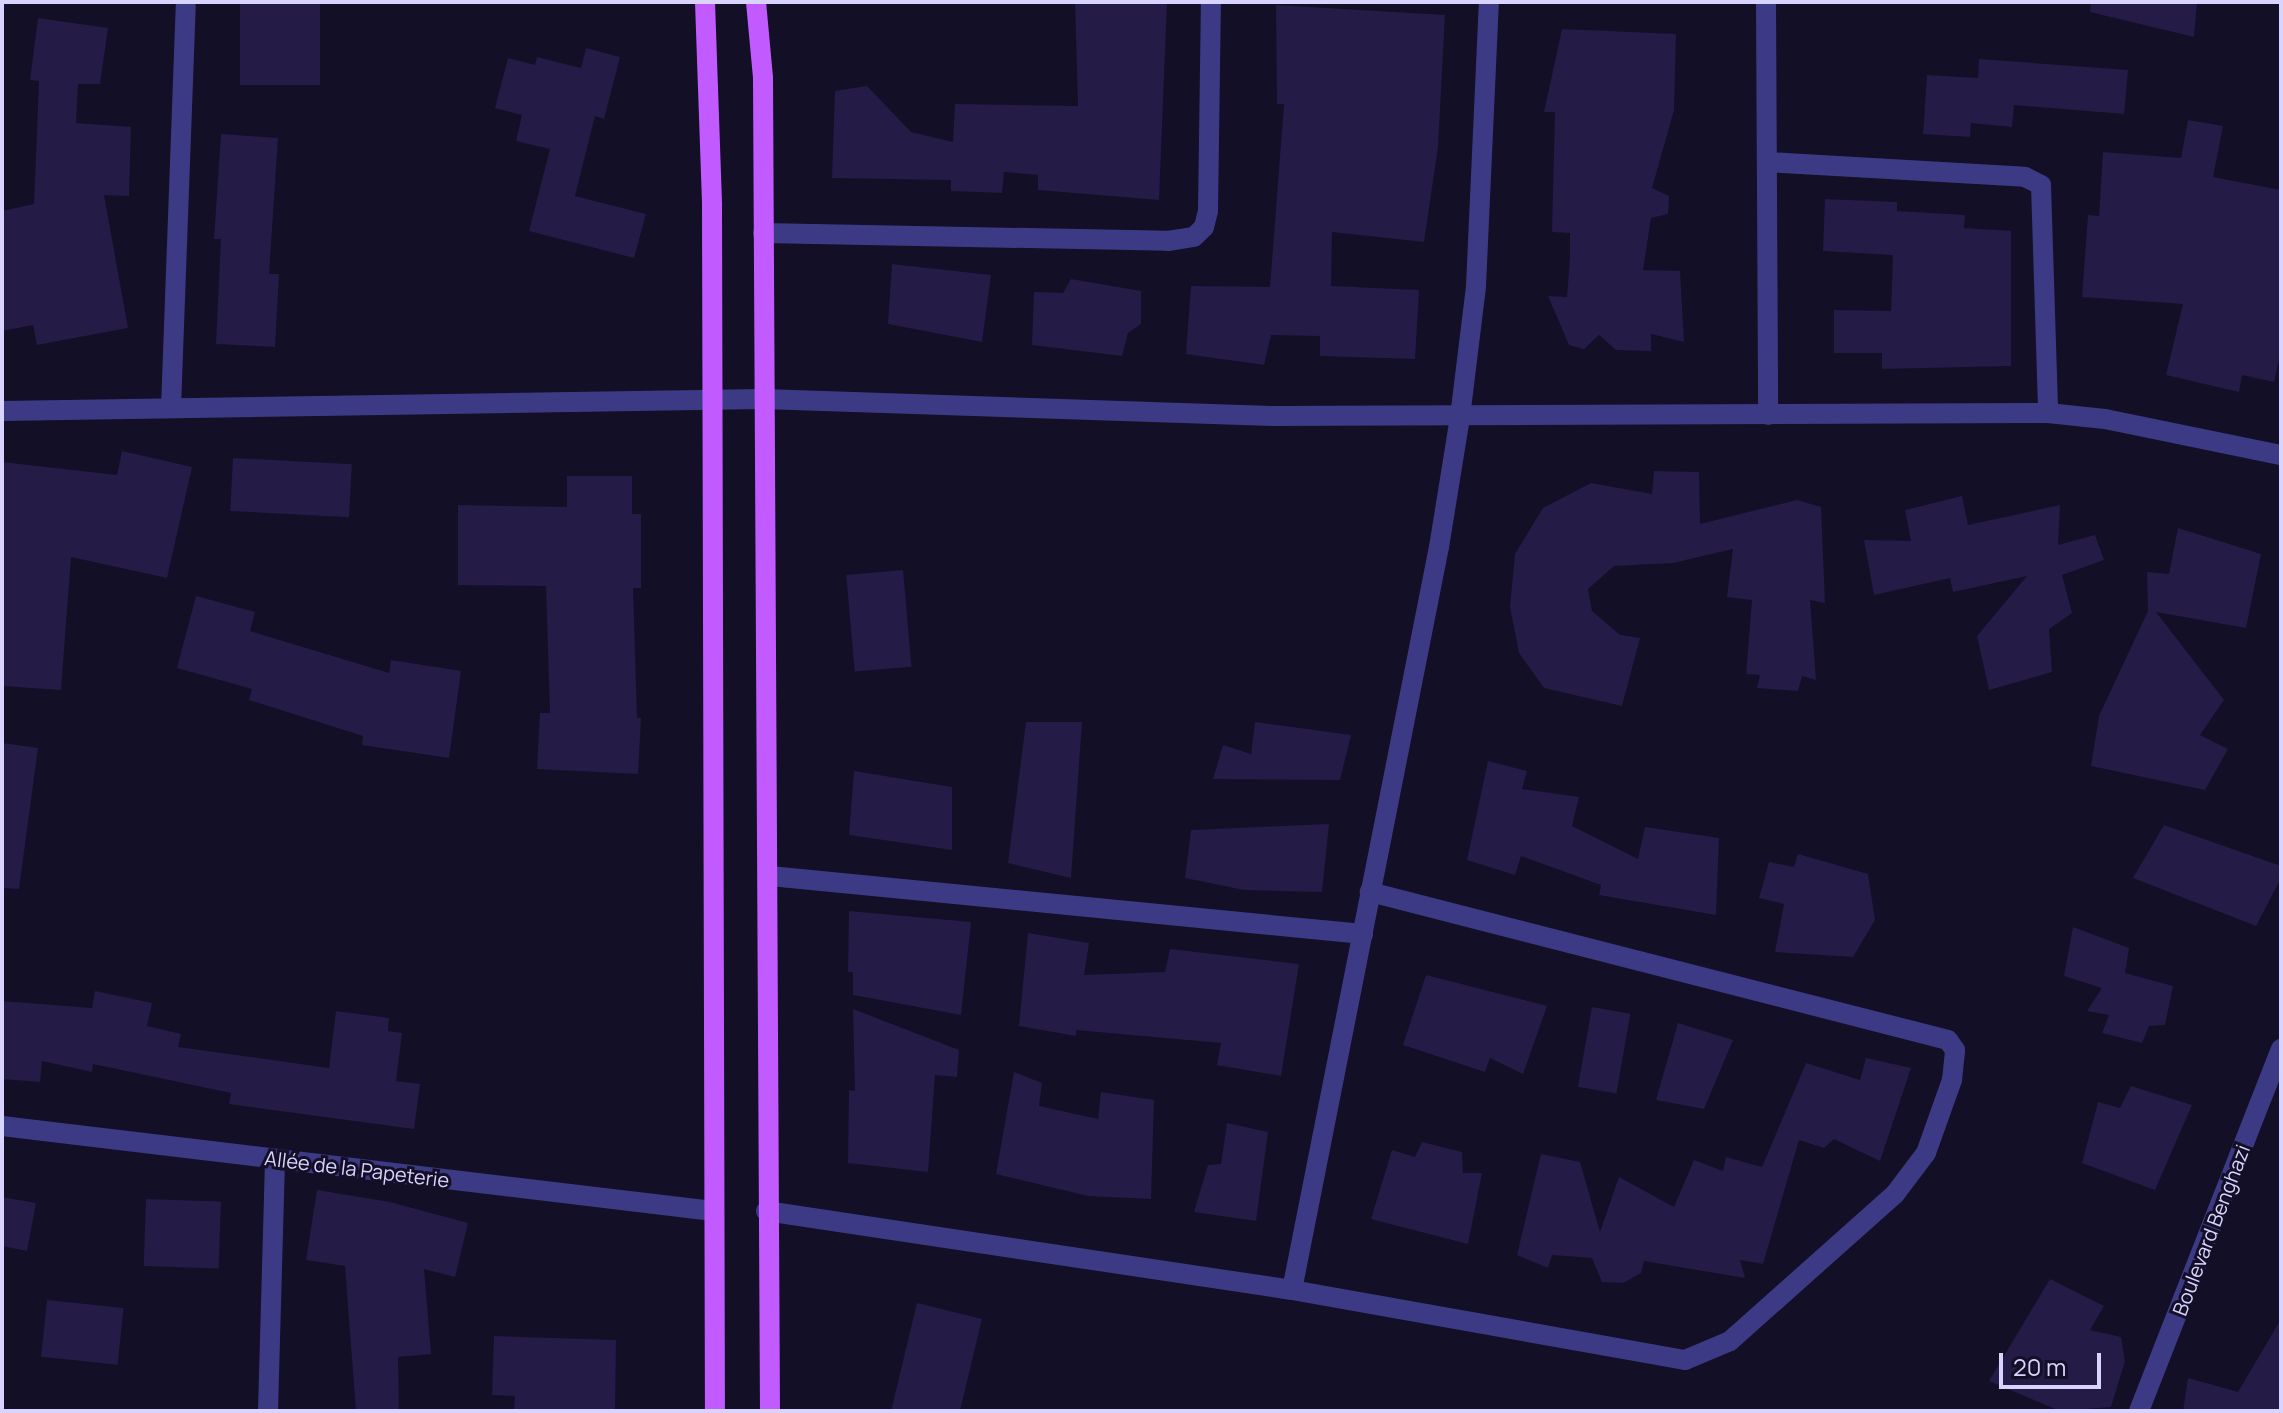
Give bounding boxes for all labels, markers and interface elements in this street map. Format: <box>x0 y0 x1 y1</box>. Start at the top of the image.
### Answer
street label: Boulevard Benghazi <box>2167 1141 2255 1319</box>
street label: Allée de la Papeterie <box>263 1146 451 1192</box>
scale bar <box>2003 1337 2105 1387</box>
text: 20 m <box>2013 1350 2066 1383</box>

